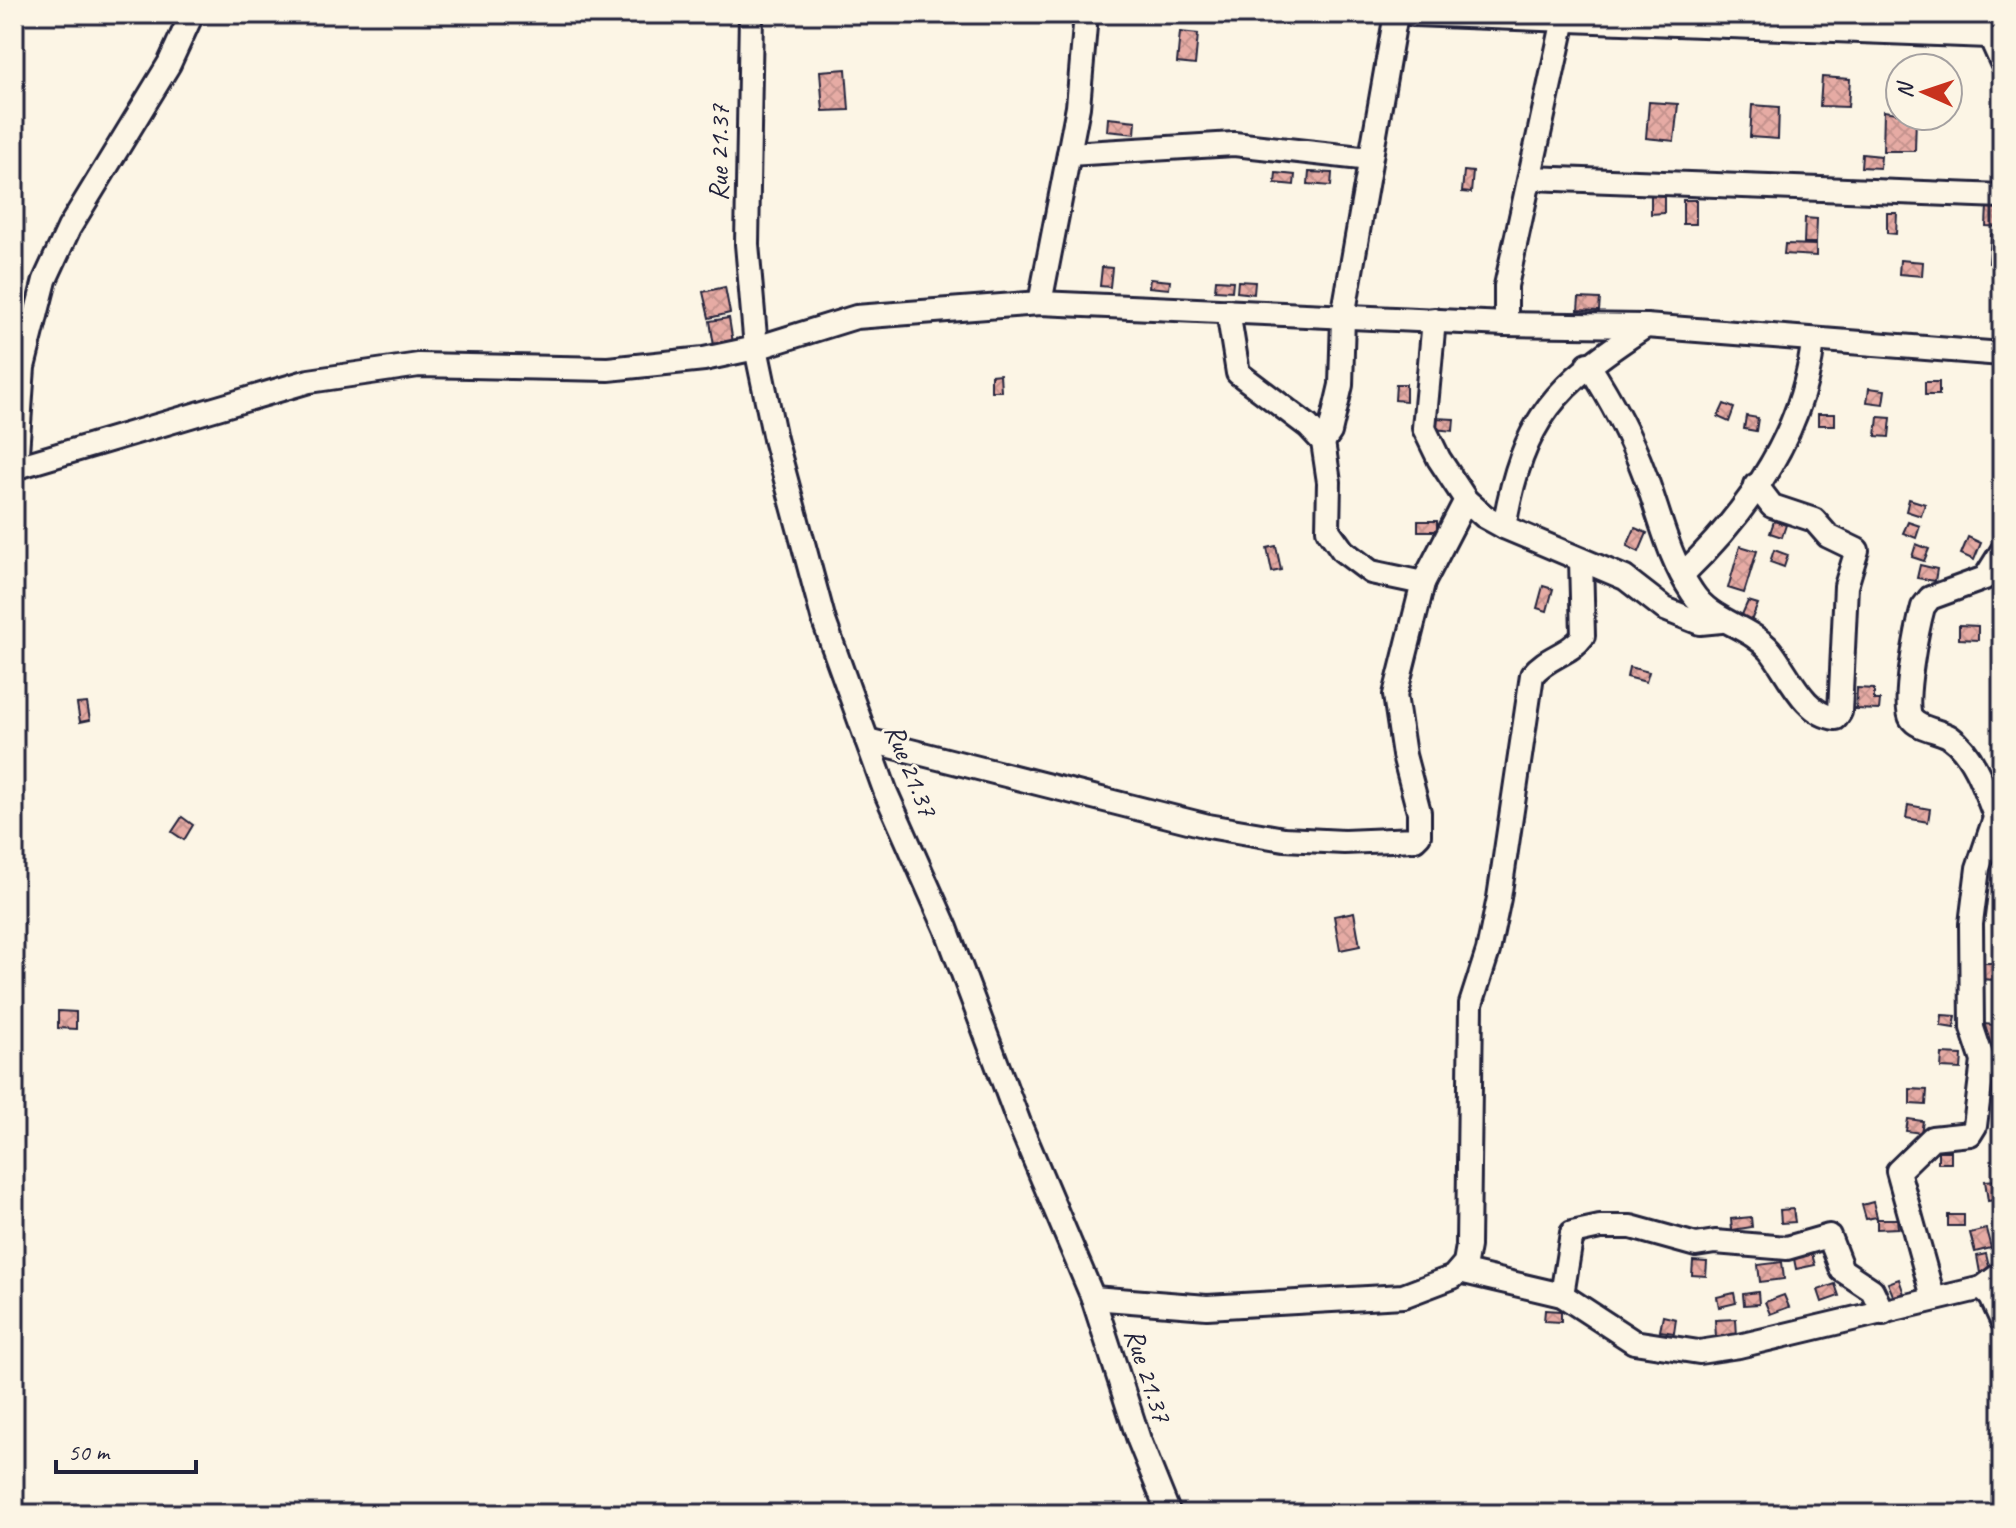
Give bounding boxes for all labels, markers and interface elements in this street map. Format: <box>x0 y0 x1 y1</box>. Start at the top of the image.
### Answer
north arrow <box>1884 52 1964 132</box>
text: N <box>1891 80 1920 99</box>
street label: Rue 21.37 <box>700 103 737 202</box>
street label: Rue 21.37 <box>877 719 946 823</box>
street label: Rue 21.37 <box>1117 1324 1180 1428</box>
scale bar <box>56 1424 196 1474</box>
text: 50 m <box>68 1437 111 1467</box>

